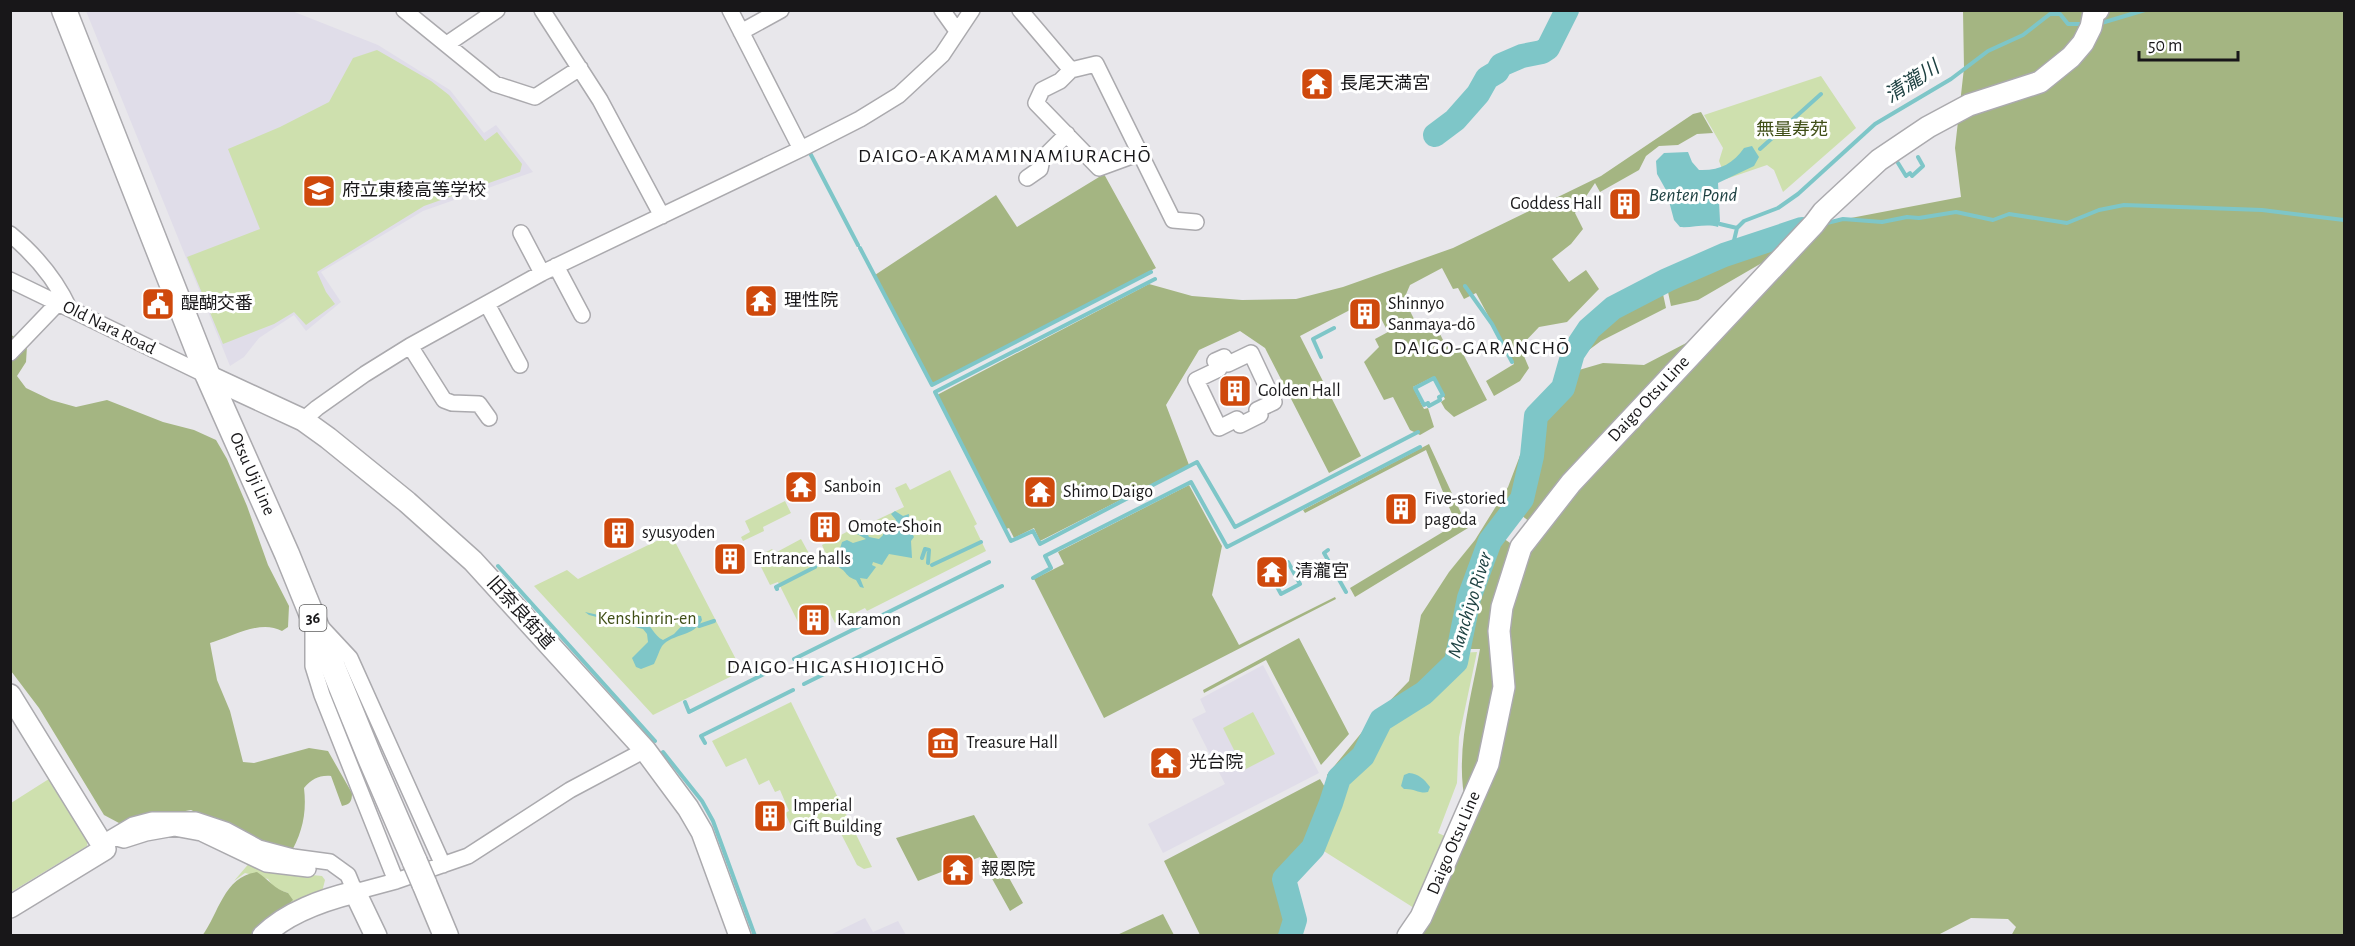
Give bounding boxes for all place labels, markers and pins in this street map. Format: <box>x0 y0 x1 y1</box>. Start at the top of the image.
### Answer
temple icon: 長尾天満宮 <box>1299 66 1335 102</box>
place label: 長尾天満宮 <box>1340 74 1430 93</box>
school or university icon: 府立東稜高等学校 <box>301 173 337 209</box>
place label: 府立東稜高等学校 <box>342 180 486 200</box>
building icon: Goddess Hall <box>1607 186 1643 222</box>
place label: Goddess Hall <box>1510 195 1602 213</box>
temple icon: 理性院 <box>743 283 779 319</box>
public building icon: 醍醐交番 <box>140 286 176 322</box>
place label: 理性院 <box>784 291 838 310</box>
place label: 醍醐交番 <box>181 294 253 313</box>
place label: Shinnyo Sanmaya-dō <box>1388 295 1475 334</box>
building icon: Shinnyo Sanmaya-dō <box>1347 296 1383 332</box>
building icon: Golden Hall <box>1217 373 1253 409</box>
place label: Golden Hall <box>1258 382 1341 400</box>
temple icon: Sanboin <box>783 469 819 505</box>
temple icon: Shimo Daigo <box>1022 474 1058 510</box>
place label: Sanboin <box>824 478 881 496</box>
place label: Shimo Daigo <box>1063 483 1153 501</box>
place label: Five-storied pagoda <box>1424 490 1506 529</box>
building icon: Five-storied pagoda <box>1383 491 1419 527</box>
building icon: Omote-Shoin <box>807 509 843 545</box>
building icon: syusyoden <box>601 515 637 551</box>
place label: Omote-Shoin <box>848 518 942 536</box>
place label: syusyoden <box>642 524 715 542</box>
building icon: Entrance halls <box>712 541 748 577</box>
place label: Entrance halls <box>753 550 851 568</box>
temple icon: 清瀧宮 <box>1254 554 1290 590</box>
place label: 清瀧宮 <box>1295 562 1349 581</box>
building icon: Karamon <box>796 602 832 638</box>
place label: Karamon <box>837 611 901 629</box>
museum icon: Treasure Hall <box>925 725 961 761</box>
place label: Treasure Hall <box>966 734 1058 752</box>
temple icon: 光台院 <box>1148 745 1184 781</box>
place label: 光台院 <box>1189 752 1243 772</box>
place label: Imperial Gift Building <box>793 797 882 836</box>
building icon: Imperial Gift Building <box>752 798 788 834</box>
temple icon: 報恩院 <box>940 852 976 888</box>
place label: 報恩院 <box>981 860 1035 879</box>

